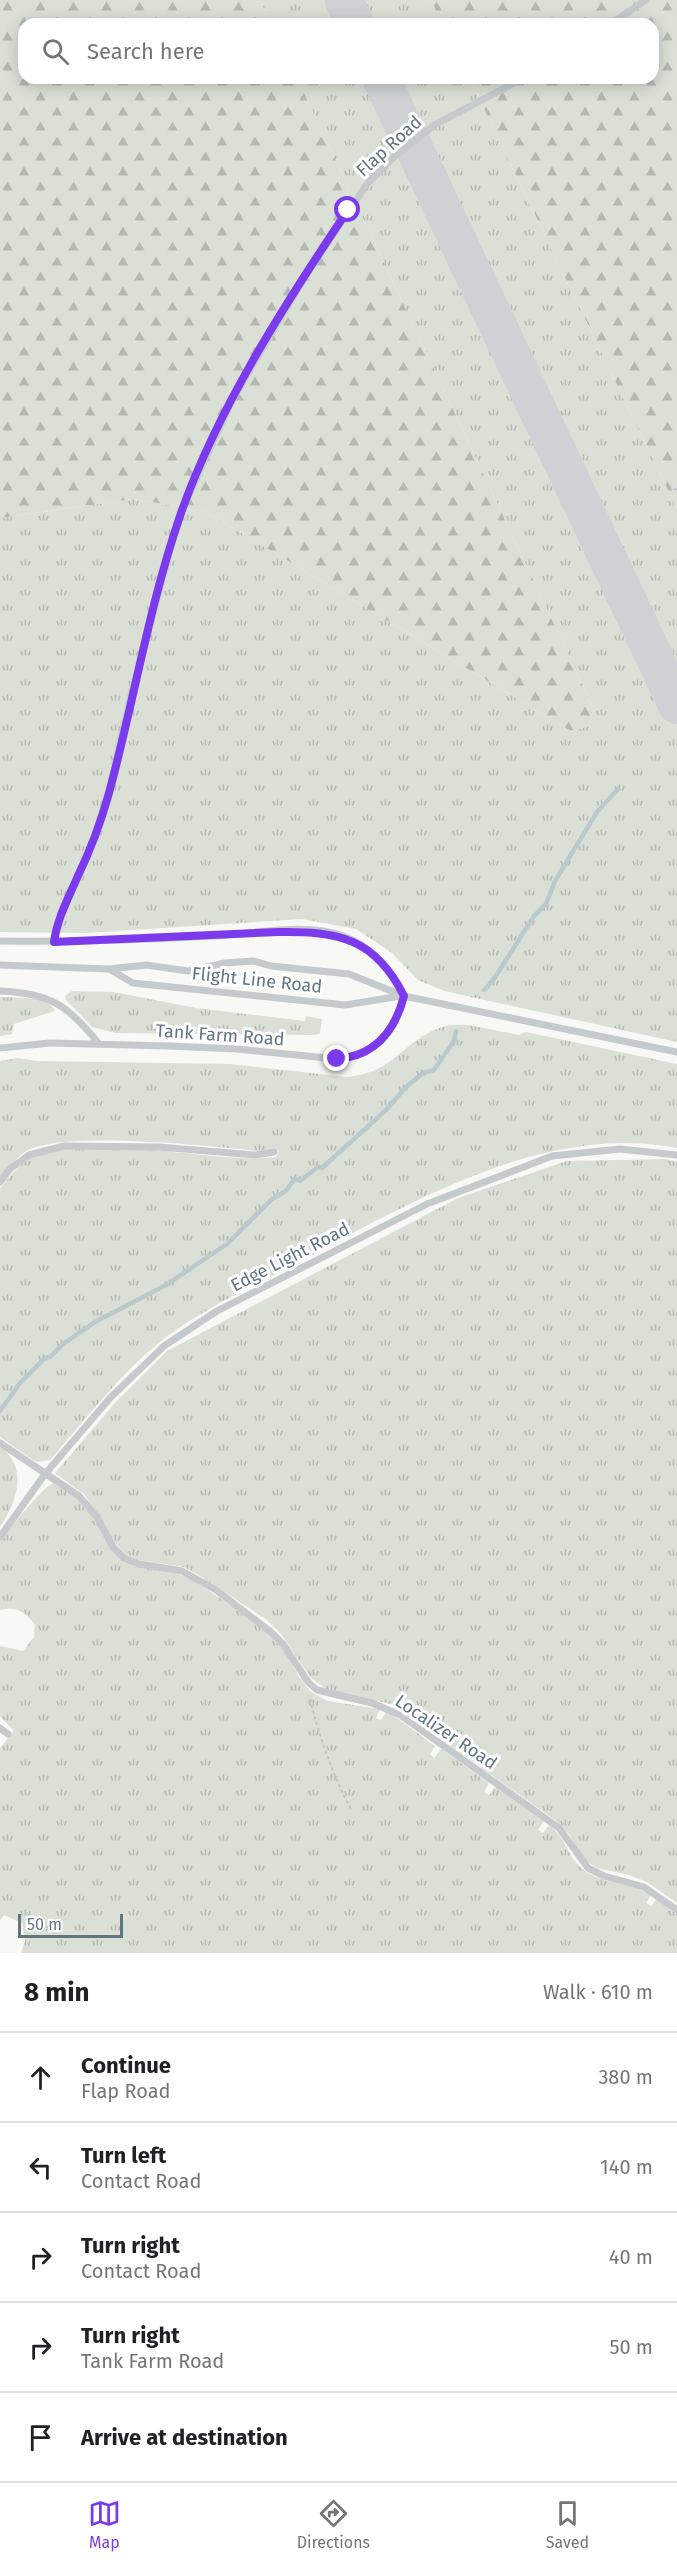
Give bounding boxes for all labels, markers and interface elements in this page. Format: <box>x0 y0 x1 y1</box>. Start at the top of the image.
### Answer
search box <box>18 18 659 84</box>
icon: search <box>39 35 72 68</box>
text: Search here <box>87 38 205 65</box>
street label: Flap Road <box>352 111 426 181</box>
route start <box>334 196 360 222</box>
street label: Flight Line Road <box>191 962 323 998</box>
street label: Tank Farm Road <box>155 1020 285 1050</box>
route end <box>323 1045 349 1071</box>
street label: Edge Light Road <box>227 1218 353 1296</box>
street label: Localizer Road <box>391 1690 501 1774</box>
scale bar <box>18 1911 123 1938</box>
text: 50 m <box>27 1915 62 1934</box>
text: 8 min <box>24 1977 90 2008</box>
text: Walk · 610 m <box>543 1980 653 2004</box>
text: Continue <box>81 2052 171 2079</box>
icon: ahead <box>24 2061 57 2094</box>
text: 380 m <box>598 2065 653 2089</box>
text: Flap Road <box>81 2079 171 2103</box>
text: Turn left <box>81 2142 166 2169</box>
icon: left <box>24 2151 57 2184</box>
text: 140 m <box>600 2155 653 2179</box>
text: Contact Road <box>81 2169 201 2193</box>
text: Turn right <box>81 2232 180 2259</box>
icon: right <box>24 2241 57 2274</box>
text: 40 m <box>609 2245 653 2269</box>
text: Contact Road <box>81 2259 201 2283</box>
text: Turn right <box>81 2322 180 2349</box>
icon: right <box>24 2331 57 2364</box>
text: 50 m <box>609 2335 653 2359</box>
text: Tank Farm Road <box>81 2349 224 2373</box>
icon: arrive <box>24 2421 57 2454</box>
text: Arrive at destination <box>81 2424 288 2451</box>
tab: Map <box>88 2497 121 2552</box>
tab: Directions <box>297 2497 370 2552</box>
tab: Saved <box>546 2497 589 2552</box>

